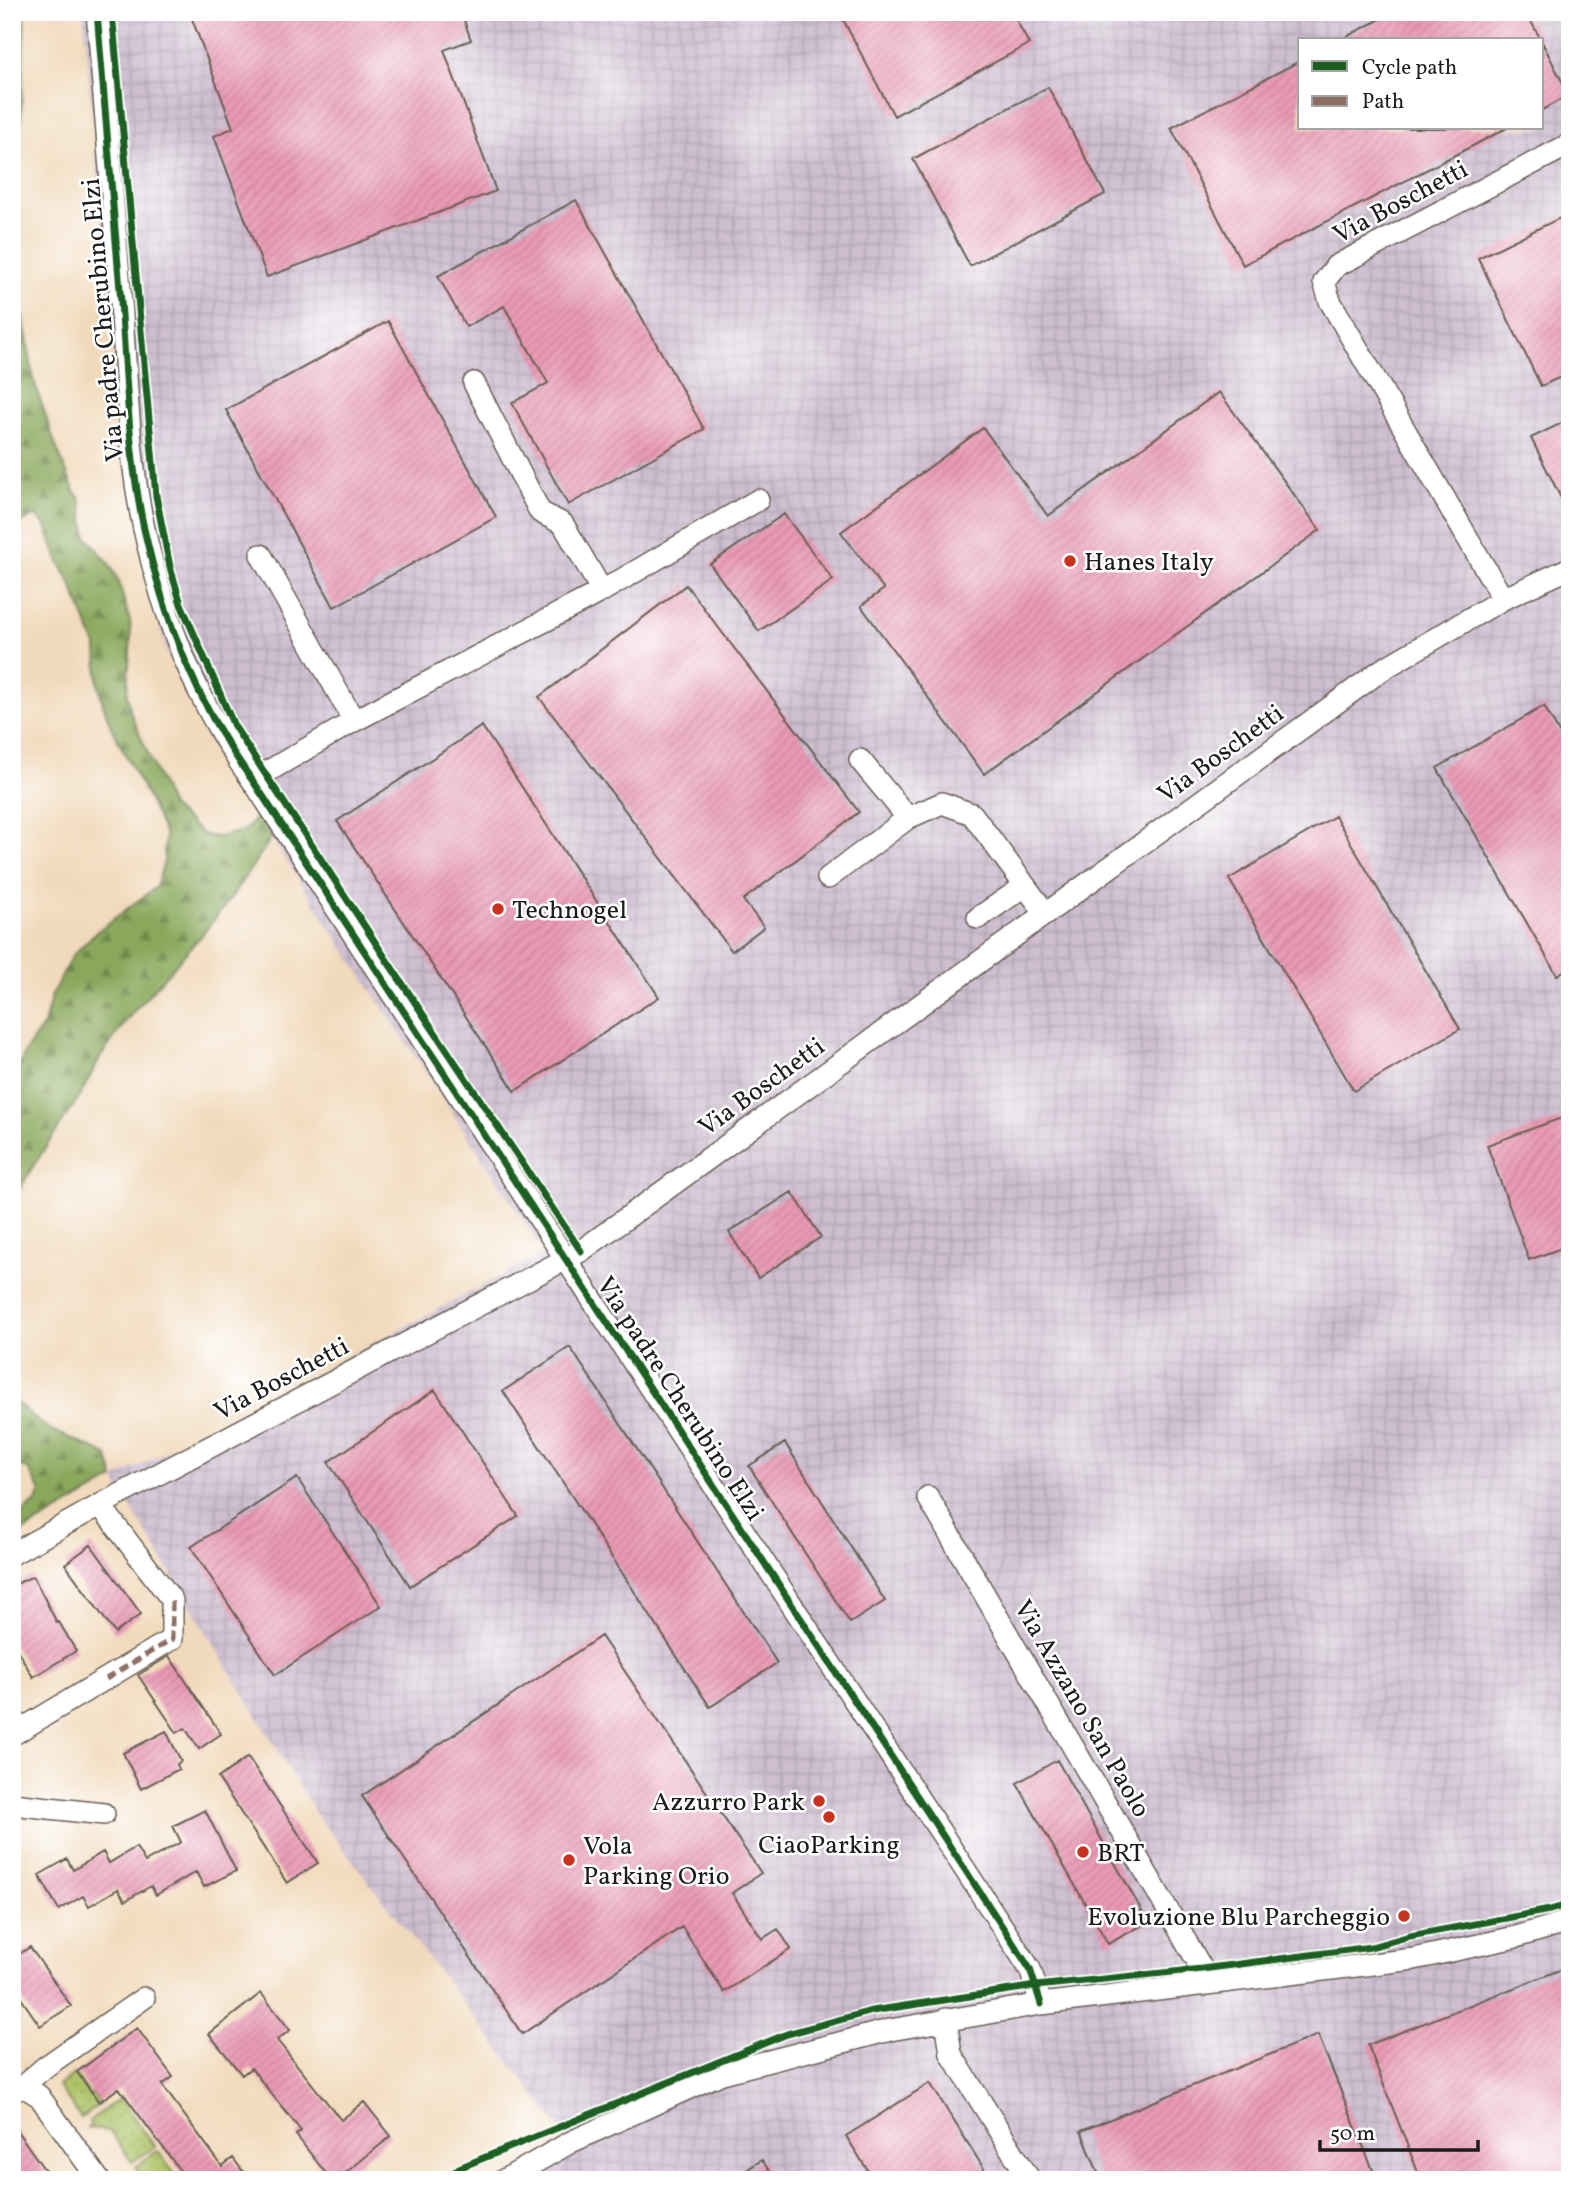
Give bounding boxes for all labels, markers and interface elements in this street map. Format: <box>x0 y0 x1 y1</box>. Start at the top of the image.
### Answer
legend <box>1298 38 1544 130</box>
text: Cycle path <box>1362 54 1457 83</box>
text: Path <box>1362 88 1404 117</box>
street label: Via Boschetti <box>1327 152 1475 253</box>
street label: Via padre Cherubino Elzi <box>74 176 134 463</box>
place label: Hanes Italy <box>1084 545 1214 581</box>
marker: Hanes Italy <box>1062 553 1078 569</box>
street label: Via Boschetti <box>1151 696 1292 813</box>
place label: Technogel <box>512 893 627 929</box>
marker: Technogel <box>490 901 506 917</box>
street label: Via Boschetti <box>692 1029 833 1146</box>
street label: Via padre Cherubino Elzi <box>587 1270 772 1528</box>
street label: Via Boschetti <box>208 1329 356 1430</box>
street label: Via Azzano San Paolo <box>1004 1594 1158 1824</box>
place label: Azzurro Park <box>652 1785 805 1821</box>
marker: Azzurro Park <box>811 1793 827 1809</box>
marker: CiaoParking <box>821 1809 837 1825</box>
place label: CiaoParking <box>758 1828 900 1864</box>
place label: Vola Parking Orio <box>583 1829 730 1895</box>
place label: BRT <box>1097 1836 1144 1872</box>
marker: BRT <box>1075 1844 1091 1860</box>
marker: Vola Parking Orio <box>561 1852 577 1868</box>
place label: Evoluzione Blu Parcheggio <box>1087 1900 1390 1936</box>
marker: Evoluzione Blu Parcheggio <box>1396 1908 1412 1924</box>
scale bar <box>1320 2108 1477 2152</box>
text: 50 m <box>1330 2120 1375 2149</box>

